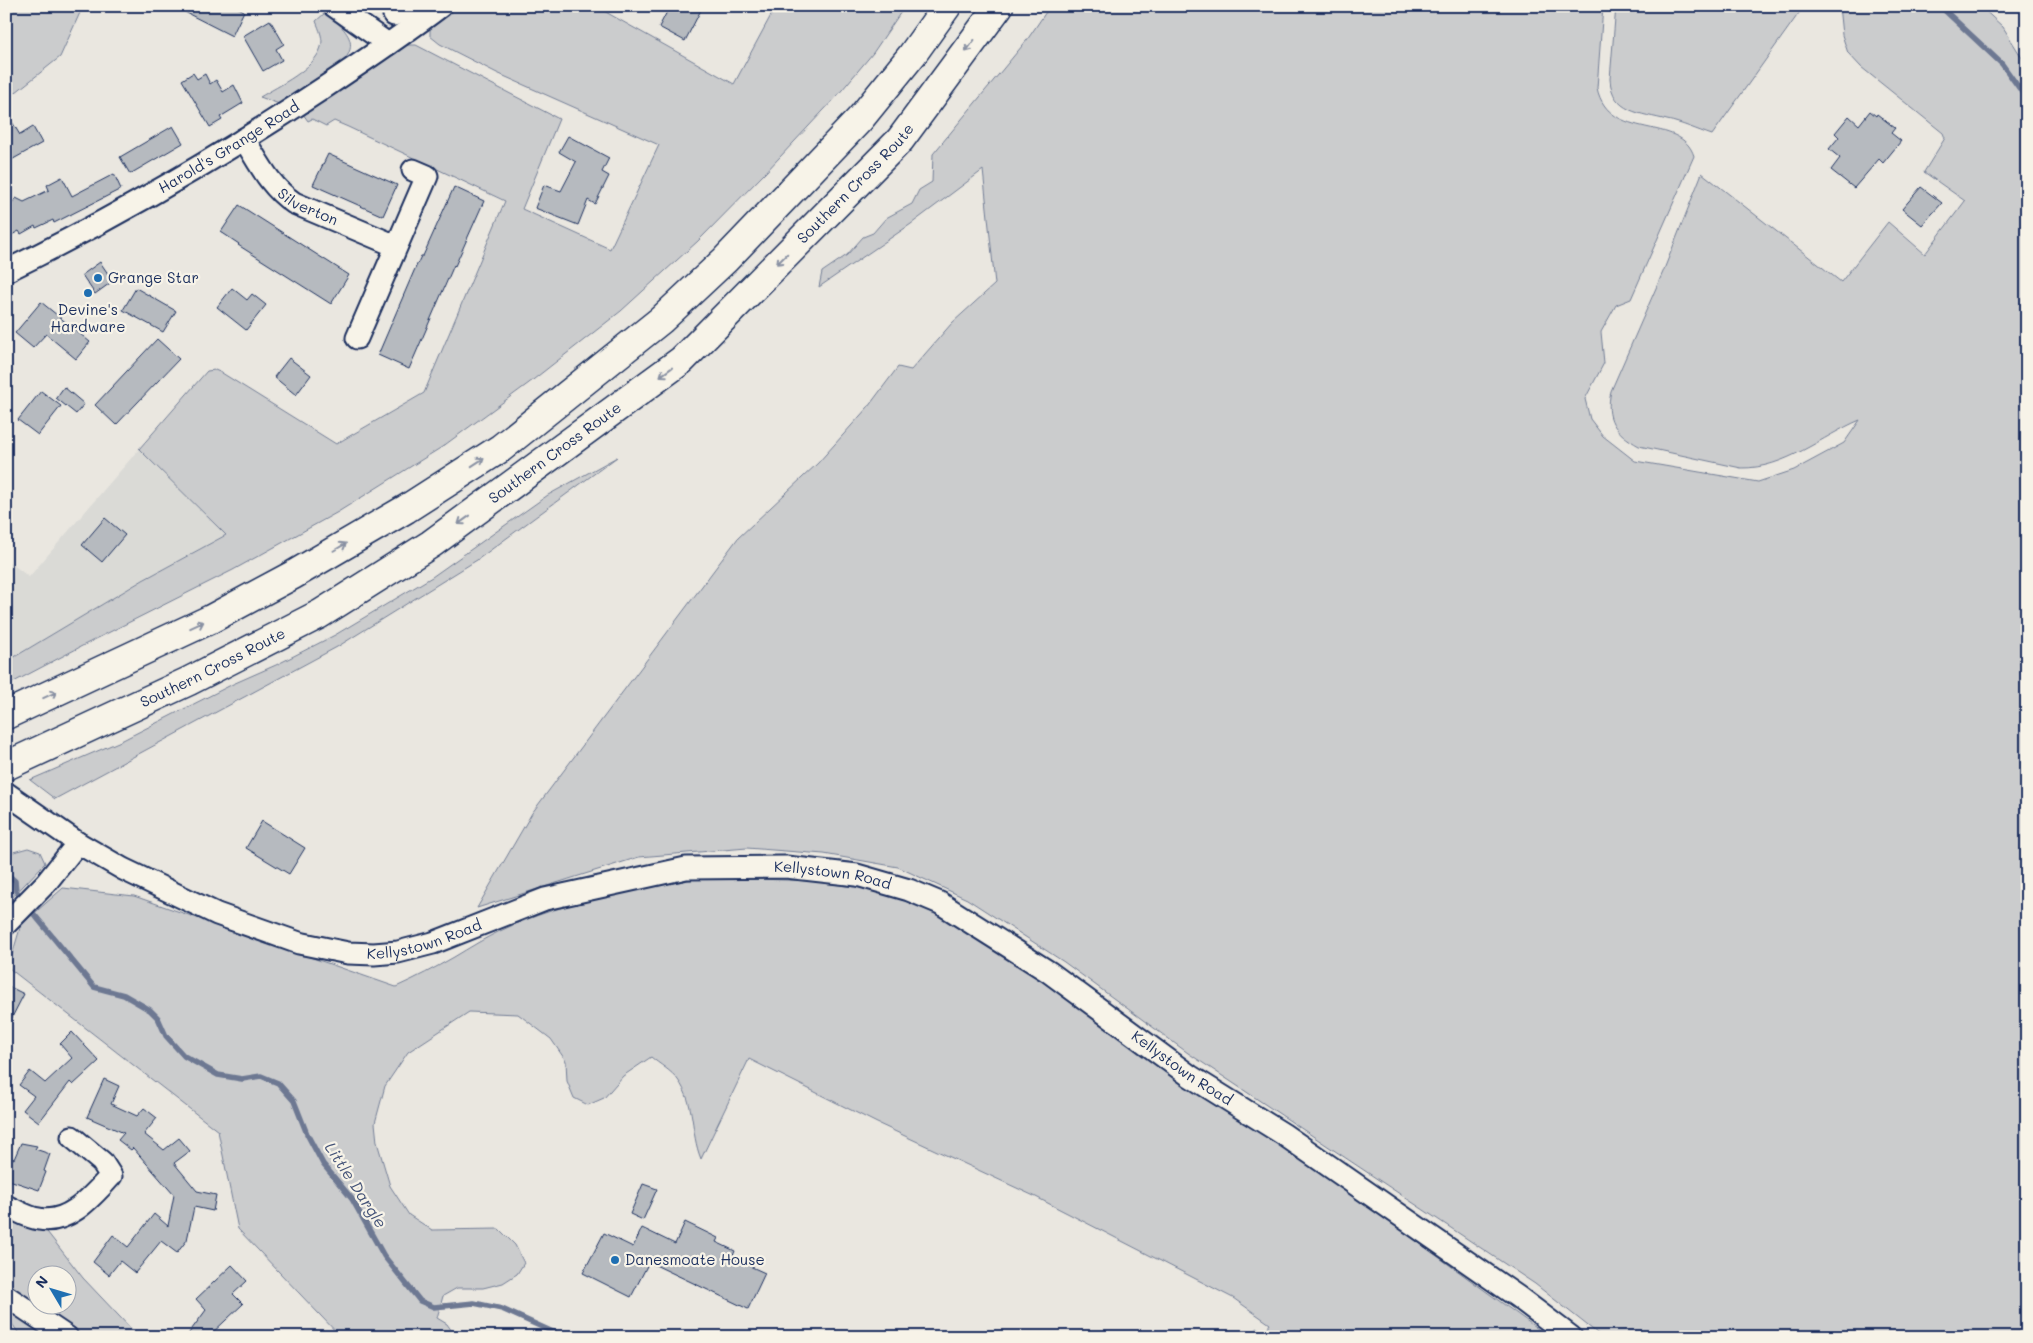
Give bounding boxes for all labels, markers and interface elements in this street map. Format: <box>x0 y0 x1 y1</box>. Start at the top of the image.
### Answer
one-way arrow <box>965 38 975 52</box>
street label: Harold's Grange Road <box>154 96 303 197</box>
street label: Southern Cross Route <box>792 119 918 247</box>
street label: Silverton <box>273 183 341 229</box>
one-way arrow <box>776 253 788 265</box>
place label: Grange Star <box>108 267 199 287</box>
marker: Grange Star <box>92 272 104 284</box>
marker: Devine's Hardware <box>82 287 94 299</box>
place label: Devine's Hardware <box>51 299 125 336</box>
one-way arrow <box>659 367 673 377</box>
street label: Southern Cross Route <box>484 397 625 508</box>
one-way arrow <box>471 457 485 467</box>
one-way arrow <box>457 515 471 525</box>
one-way arrow <box>332 542 346 552</box>
one-way arrow <box>189 620 204 629</box>
street label: Southern Cross Route <box>137 622 288 711</box>
one-way arrow <box>42 689 57 699</box>
street label: Kellystown Road <box>774 856 894 893</box>
street label: Kellystown Road <box>366 914 484 963</box>
street label: Kellystown Road <box>1128 1025 1237 1109</box>
water label: Little Dargle <box>321 1138 392 1232</box>
place label: Danesmoate House <box>625 1249 765 1269</box>
marker: Danesmoate House <box>609 1254 621 1266</box>
north arrow <box>28 1266 78 1316</box>
text: N <box>31 1272 52 1292</box>

